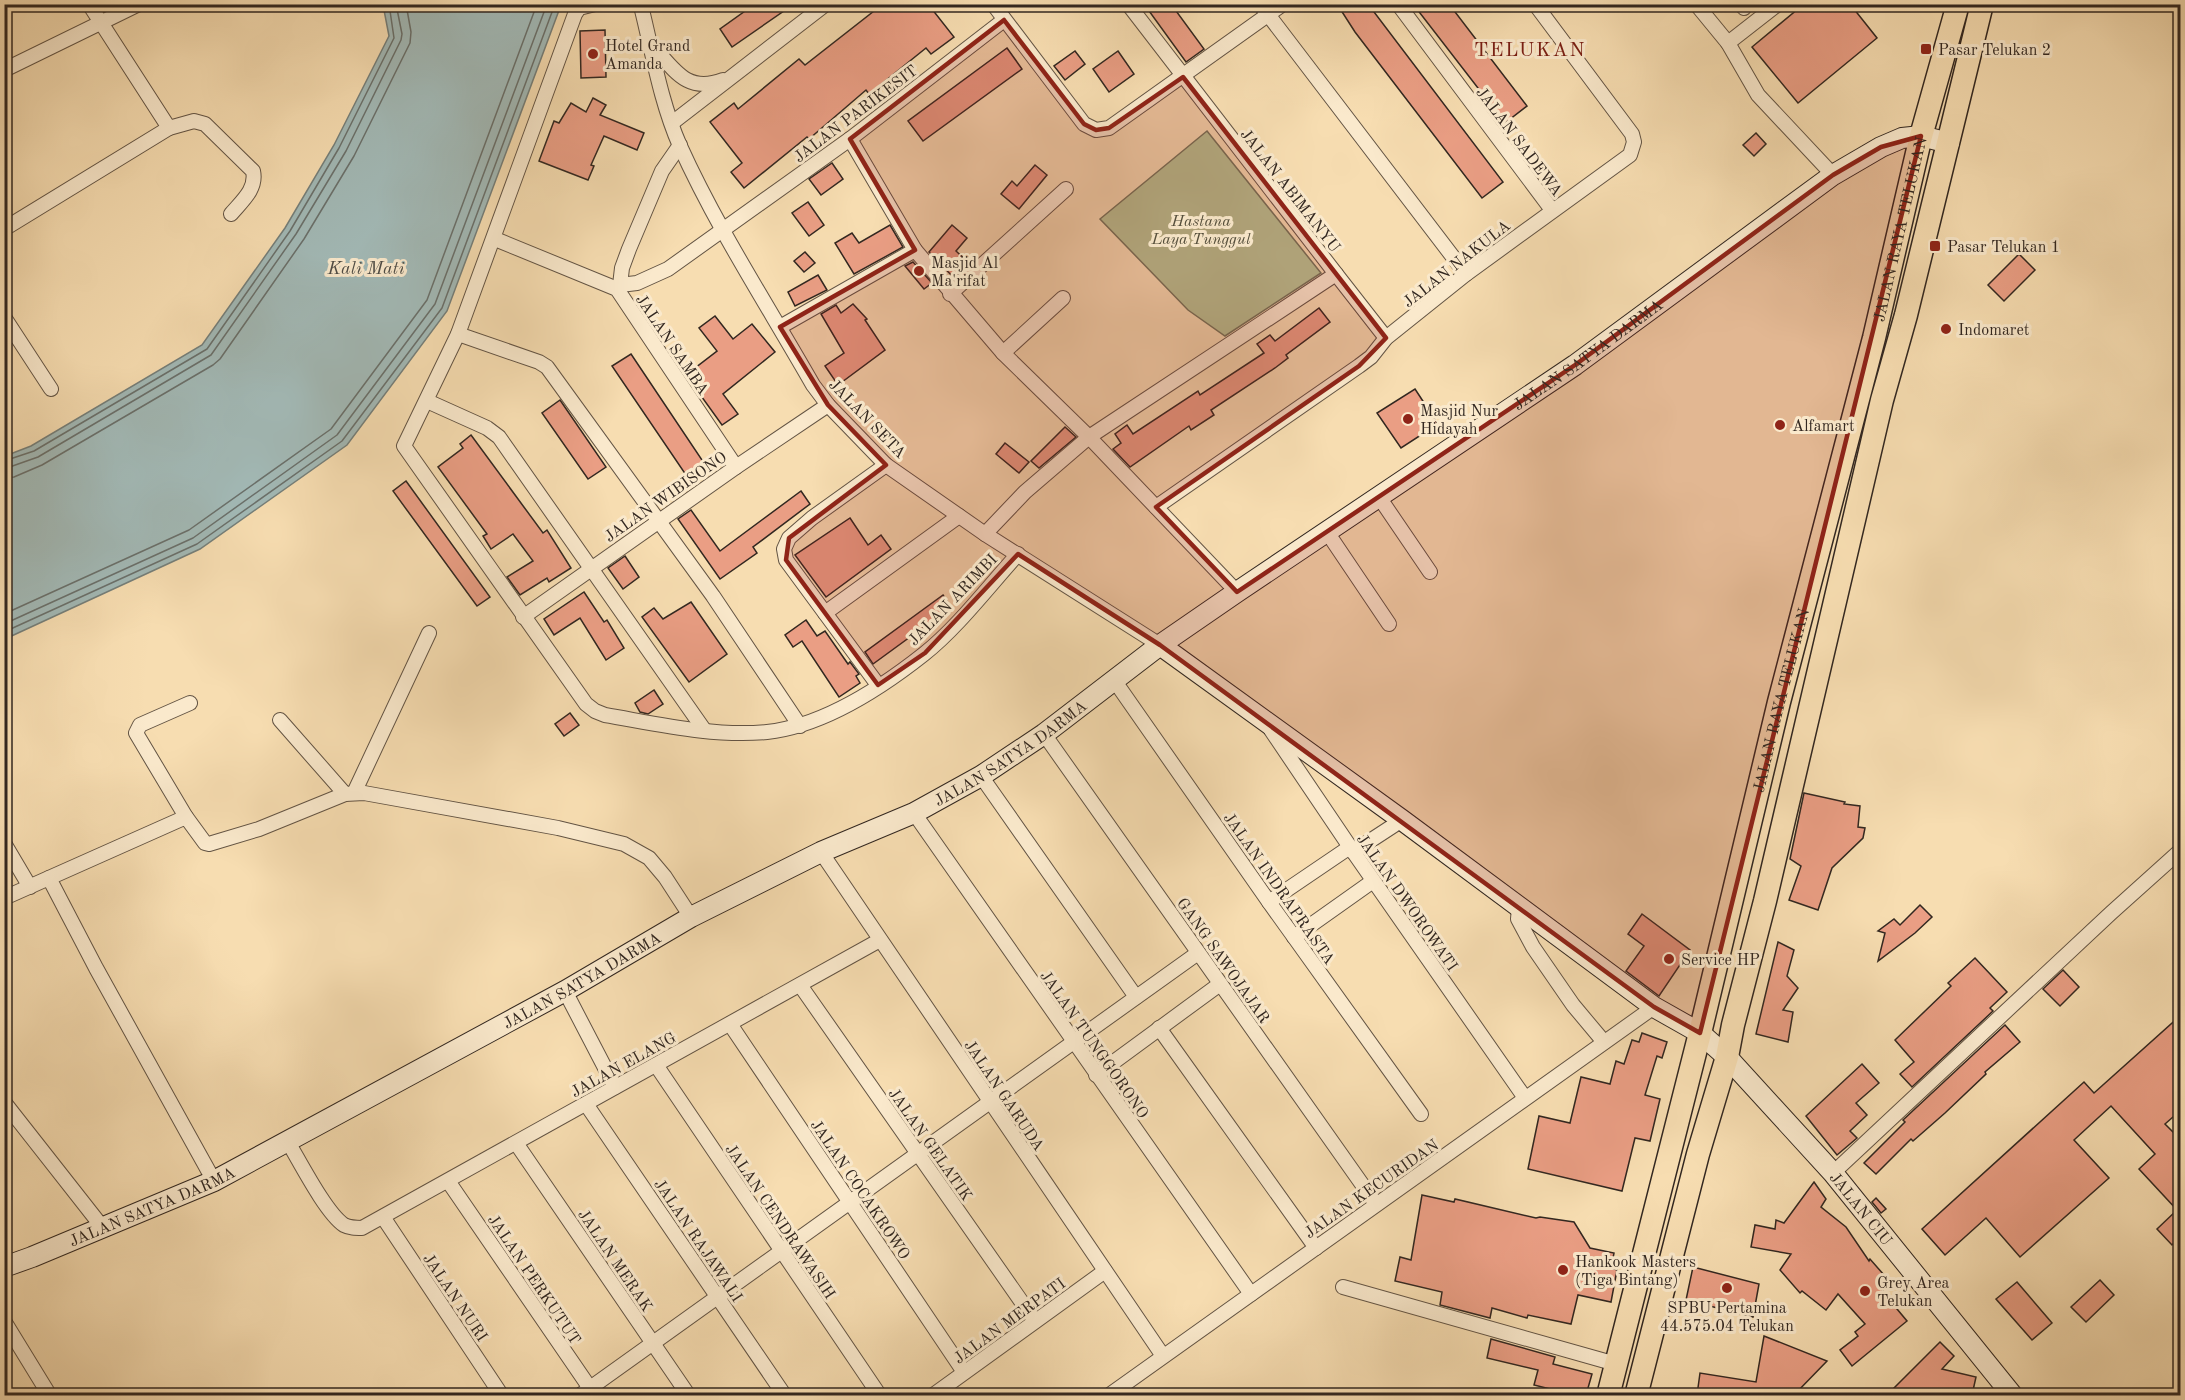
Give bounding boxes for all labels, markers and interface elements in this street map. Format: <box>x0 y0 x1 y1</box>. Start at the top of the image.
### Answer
place label: Hotel Grand Amanda <box>605 39 690 73</box>
district label: TELUKAN <box>1474 41 1586 61</box>
marker: Pasar Telukan 2 <box>1919 42 1933 56</box>
place label: Pasar Telukan 2 <box>1938 43 2051 59</box>
marker: Hotel Grand Amanda <box>586 47 600 61</box>
street label: JALAN PARIKESIT <box>791 63 921 166</box>
street label: JALAN SADEWA <box>1472 85 1564 200</box>
street label: JALAN ABIMANYU <box>1237 127 1343 256</box>
street label: JALAN RAYA TELUKAN <box>1872 135 1931 323</box>
park label: Hastana Laya Tunggul <box>1150 214 1251 248</box>
street label: JALAN NAKULA <box>1401 218 1514 311</box>
marker: Pasar Telukan 1 <box>1928 239 1942 253</box>
place label: Pasar Telukan 1 <box>1947 240 2060 256</box>
place label: Masjid Al Ma'rifat <box>931 256 998 290</box>
water label: Kali Mati <box>326 260 405 278</box>
marker: Masjid Al Ma'rifat <box>912 264 926 278</box>
street label: JALAN SAMBA <box>632 292 711 398</box>
street label: JALAN SATYA DARMA <box>1511 297 1666 414</box>
marker: Indomaret <box>1939 322 1953 336</box>
place label: Indomaret <box>1958 323 2030 339</box>
street label: JALAN SETA <box>825 377 908 462</box>
place label: Masjid Nur Hidayah <box>1420 404 1498 438</box>
marker: Masjid Nur Hidayah <box>1401 412 1415 426</box>
marker: Alfamart <box>1773 418 1787 432</box>
place label: Alfamart <box>1792 419 1855 435</box>
street label: JALAN WIBISONO <box>602 450 730 546</box>
street label: JALAN ARIMBI <box>906 552 1001 649</box>
street label: JALAN RAYA TELUKAN <box>1752 607 1813 794</box>
street label: JALAN SATYA DARMA <box>932 698 1090 810</box>
street label: JALAN INDRAPRASTA <box>1220 810 1337 968</box>
street label: JALAN DWOROWATI <box>1353 832 1460 975</box>
street label: GANG SAWOJAJAR <box>1173 895 1272 1027</box>
street label: JALAN SATYA DARMA <box>501 930 664 1033</box>
marker: Service HP <box>1662 952 1676 966</box>
place label: Service HP <box>1681 953 1760 969</box>
street label: JALAN TUNGGORONO <box>1036 968 1150 1122</box>
street label: JALAN ELANG <box>569 1030 680 1101</box>
street label: JALAN GARUDA <box>960 1038 1046 1154</box>
street label: JALAN GELATIK <box>885 1086 974 1204</box>
street label: JALAN COCAKROWO <box>807 1118 912 1263</box>
street label: JALAN KECURIDAN <box>1302 1137 1442 1242</box>
street label: JALAN CENDRAWASIH <box>722 1142 837 1302</box>
street label: JALAN SATYA DARMA <box>67 1165 239 1250</box>
street label: JALAN CIU <box>1826 1170 1895 1250</box>
street label: JALAN RAJAWALI <box>650 1177 744 1305</box>
street label: JALAN MERAK <box>574 1207 654 1315</box>
street label: JALAN PERKUTUT <box>484 1212 583 1348</box>
street label: JALAN NURI <box>419 1251 490 1345</box>
place label: Hankook Masters (Tiga Bintang) <box>1575 1255 1696 1289</box>
marker: Hankook Masters (Tiga Bintang) <box>1556 1263 1570 1277</box>
street label: JALAN MERPATI <box>951 1276 1069 1367</box>
place label: Grey Area Telukan <box>1877 1276 1950 1310</box>
marker: SPBU Pertamina 44.575.04 Telukan <box>1720 1281 1734 1295</box>
marker: Grey Area Telukan <box>1858 1284 1872 1298</box>
place label: SPBU Pertamina 44.575.04 Telukan <box>1660 1301 1794 1335</box>

